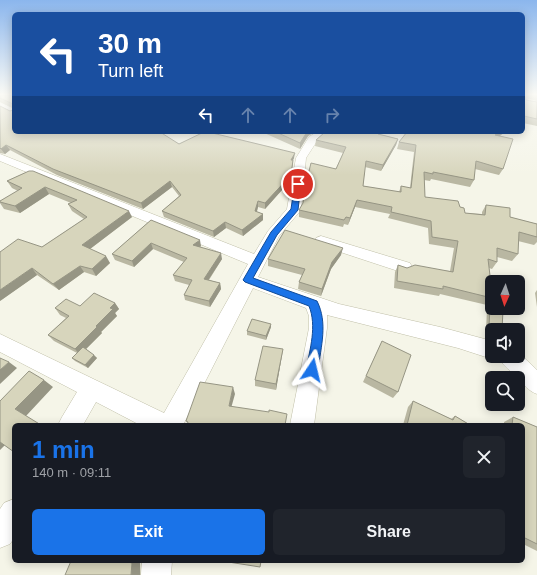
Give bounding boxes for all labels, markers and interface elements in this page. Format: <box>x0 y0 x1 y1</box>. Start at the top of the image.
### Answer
icon: left <box>32 28 84 80</box>
text: 30 m <box>98 28 162 59</box>
text: Turn left <box>98 61 163 81</box>
icon: left <box>195 104 217 126</box>
icon: ahead <box>237 104 259 126</box>
icon: ahead <box>279 104 301 126</box>
icon: right <box>321 104 343 126</box>
pin <box>281 167 315 201</box>
icon: arrive <box>287 173 309 195</box>
north arrow <box>485 275 525 315</box>
map controls <box>485 275 525 411</box>
button: sound <box>485 323 525 363</box>
position arrow <box>291 349 333 391</box>
button: search <box>485 371 525 411</box>
text: 1 min <box>32 436 95 463</box>
button: close <box>463 436 505 478</box>
text: 140 m · 09:11 <box>32 465 111 480</box>
button: Exit <box>32 509 265 555</box>
button: Share <box>273 509 505 555</box>

